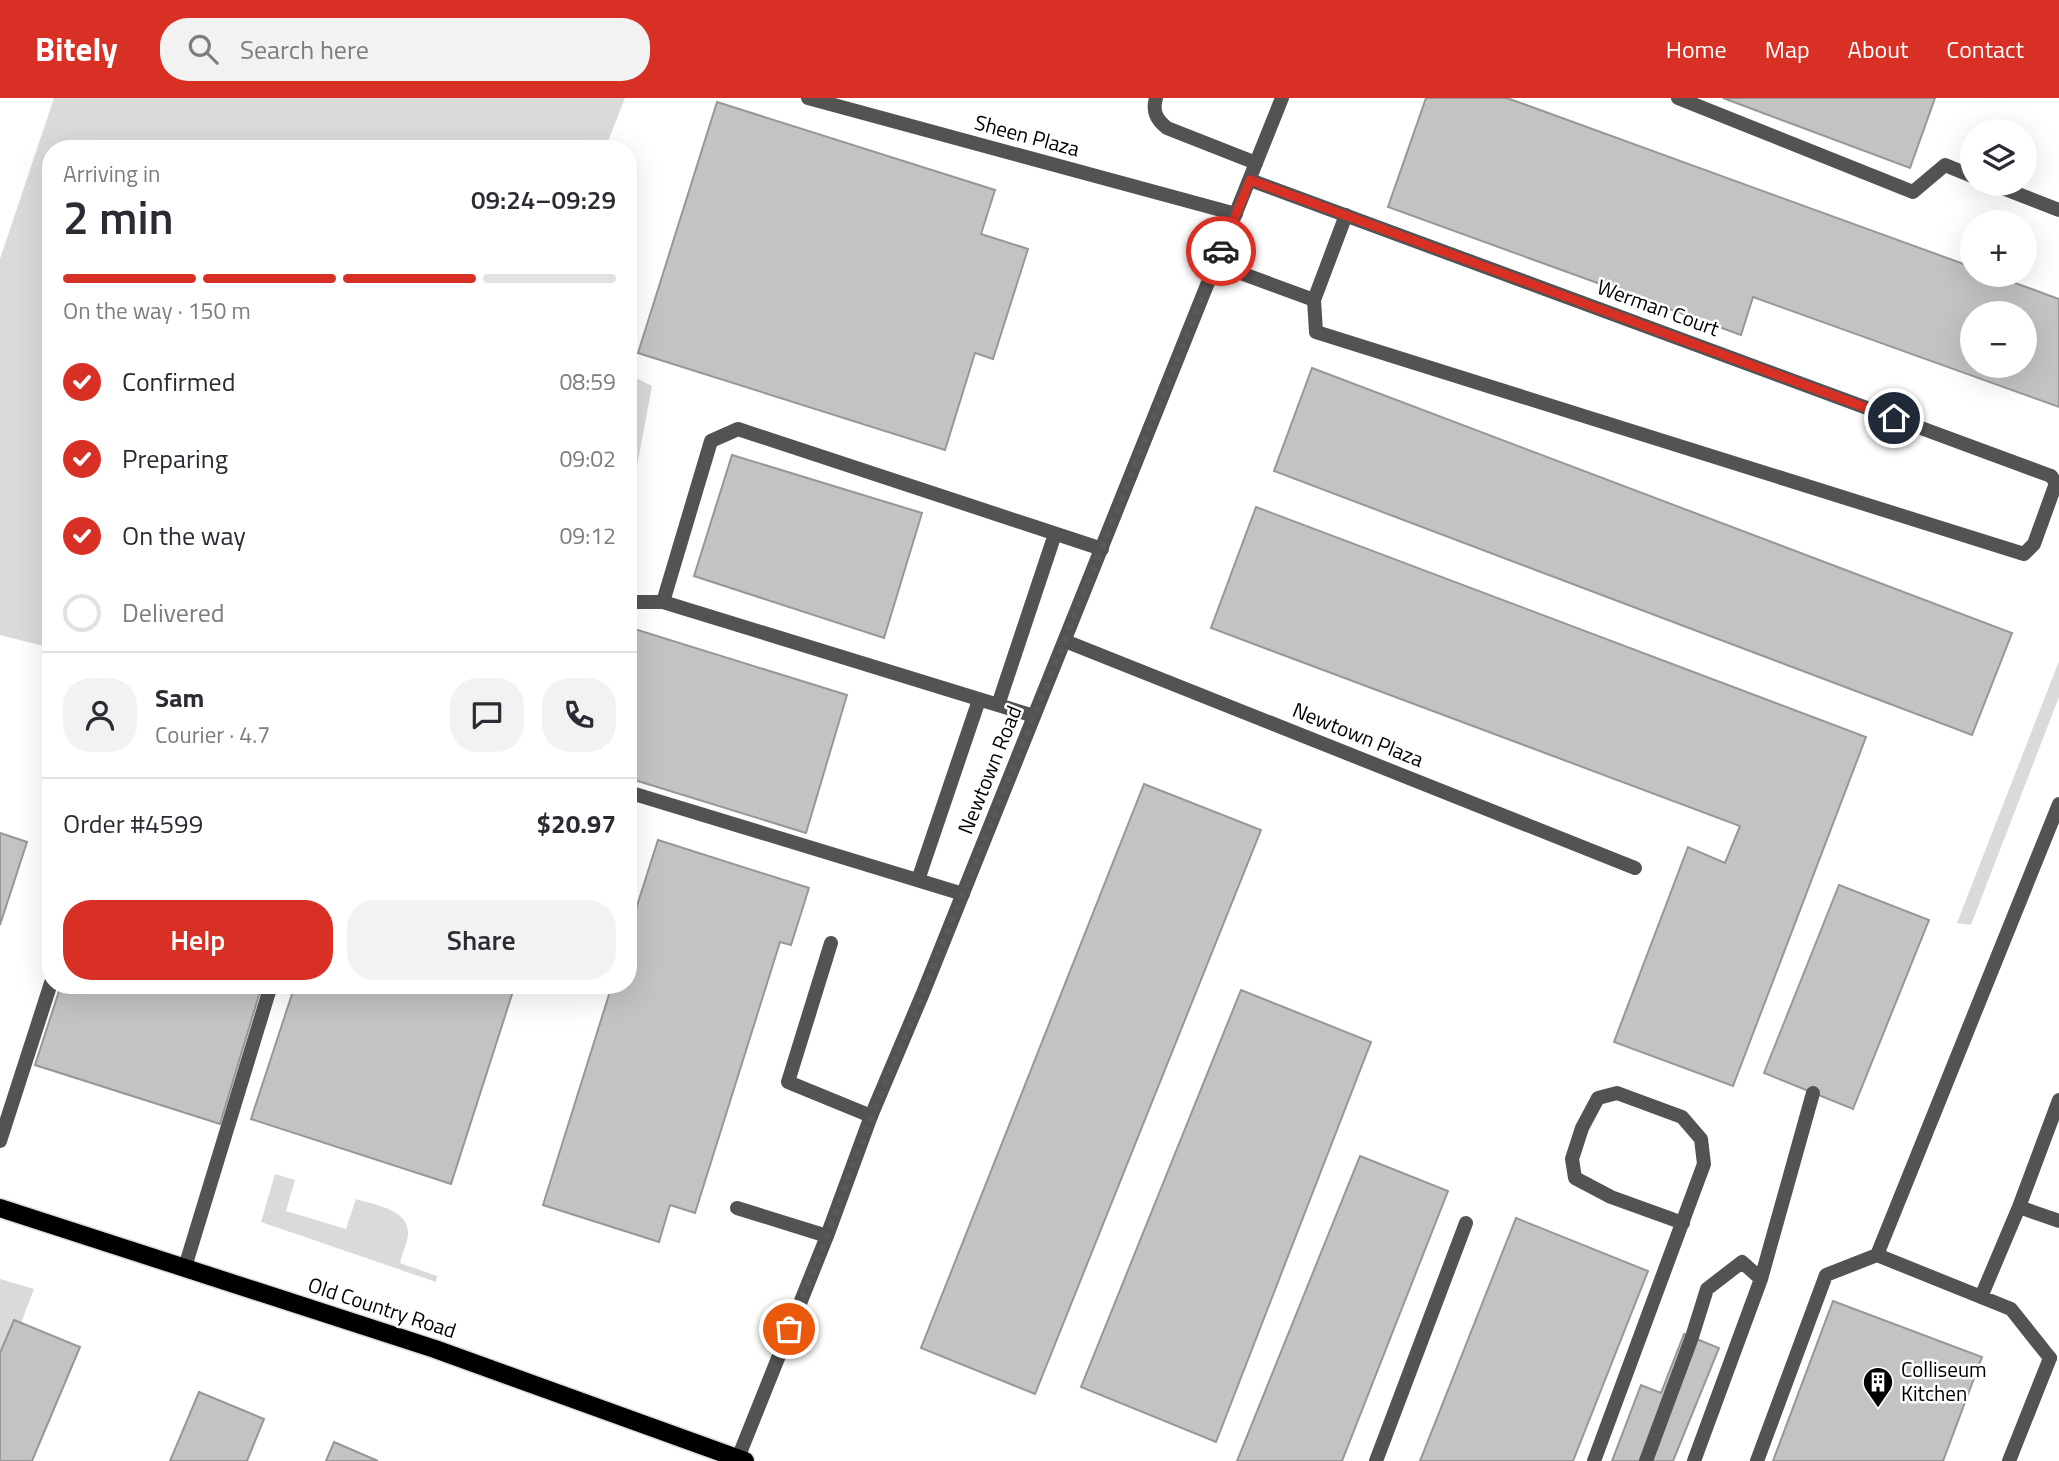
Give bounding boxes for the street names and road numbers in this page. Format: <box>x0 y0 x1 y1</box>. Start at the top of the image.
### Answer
street label: Sheen Plaza <box>971 106 1084 165</box>
street label: Werman Court <box>1593 270 1725 344</box>
street label: Newtown Plaza <box>1288 693 1429 775</box>
street label: Newtown Road <box>949 700 1029 839</box>
street label: Old Country Road <box>304 1268 460 1346</box>

